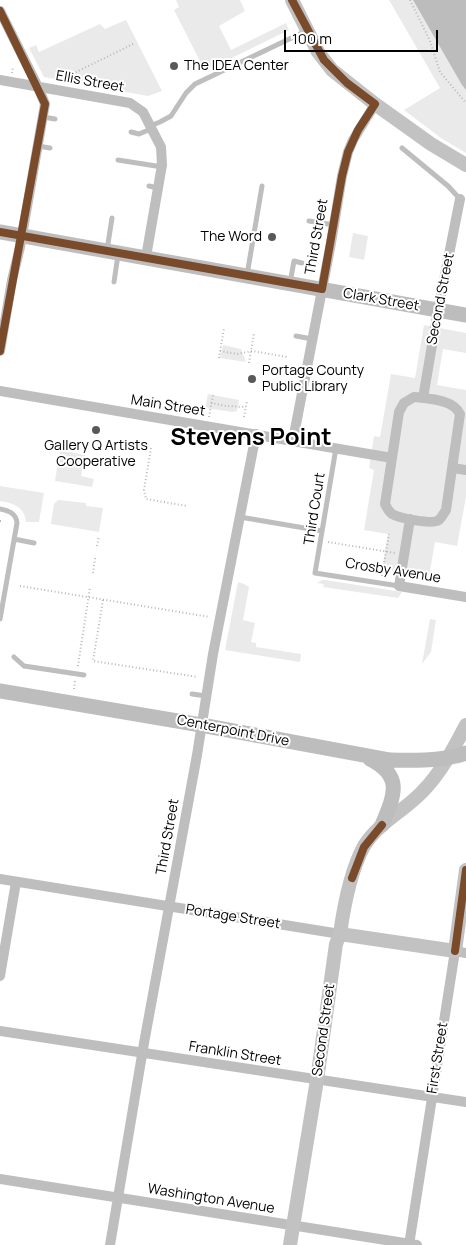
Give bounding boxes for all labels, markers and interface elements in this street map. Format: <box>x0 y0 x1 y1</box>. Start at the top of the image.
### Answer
scale bar <box>286 20 440 52</box>
text: 100 m <box>292 28 332 49</box>
place label: The IDEA Center <box>184 58 289 74</box>
marker: The IDEA Center <box>168 60 180 72</box>
street label: Ellis Street <box>55 68 125 96</box>
street label: Third Street <box>302 198 332 276</box>
place label: The Word <box>201 229 262 245</box>
marker: The Word <box>266 231 278 243</box>
street label: Second Street <box>424 252 458 346</box>
street label: Clark Street <box>342 285 420 315</box>
place label: Portage County Public Library <box>262 363 364 396</box>
marker: Portage County Public Library <box>246 373 258 385</box>
street label: Main Street <box>130 392 206 420</box>
marker: Gallery Q Artists Cooperative <box>90 424 102 436</box>
district label: Stevens Point <box>170 424 332 452</box>
place label: Gallery Q Artists Cooperative <box>44 438 148 471</box>
street label: Third Court <box>301 472 329 546</box>
street label: Crosby Avenue <box>344 555 442 587</box>
street label: Centerpoint Drive <box>175 712 291 750</box>
street label: Third Street <box>153 798 183 876</box>
street label: Portage Street <box>185 901 281 933</box>
street label: Second Street <box>309 983 339 1077</box>
street label: First Street <box>424 1021 452 1095</box>
street label: Franklin Street <box>187 1038 283 1070</box>
street label: Washington Avenue <box>146 1181 276 1217</box>

